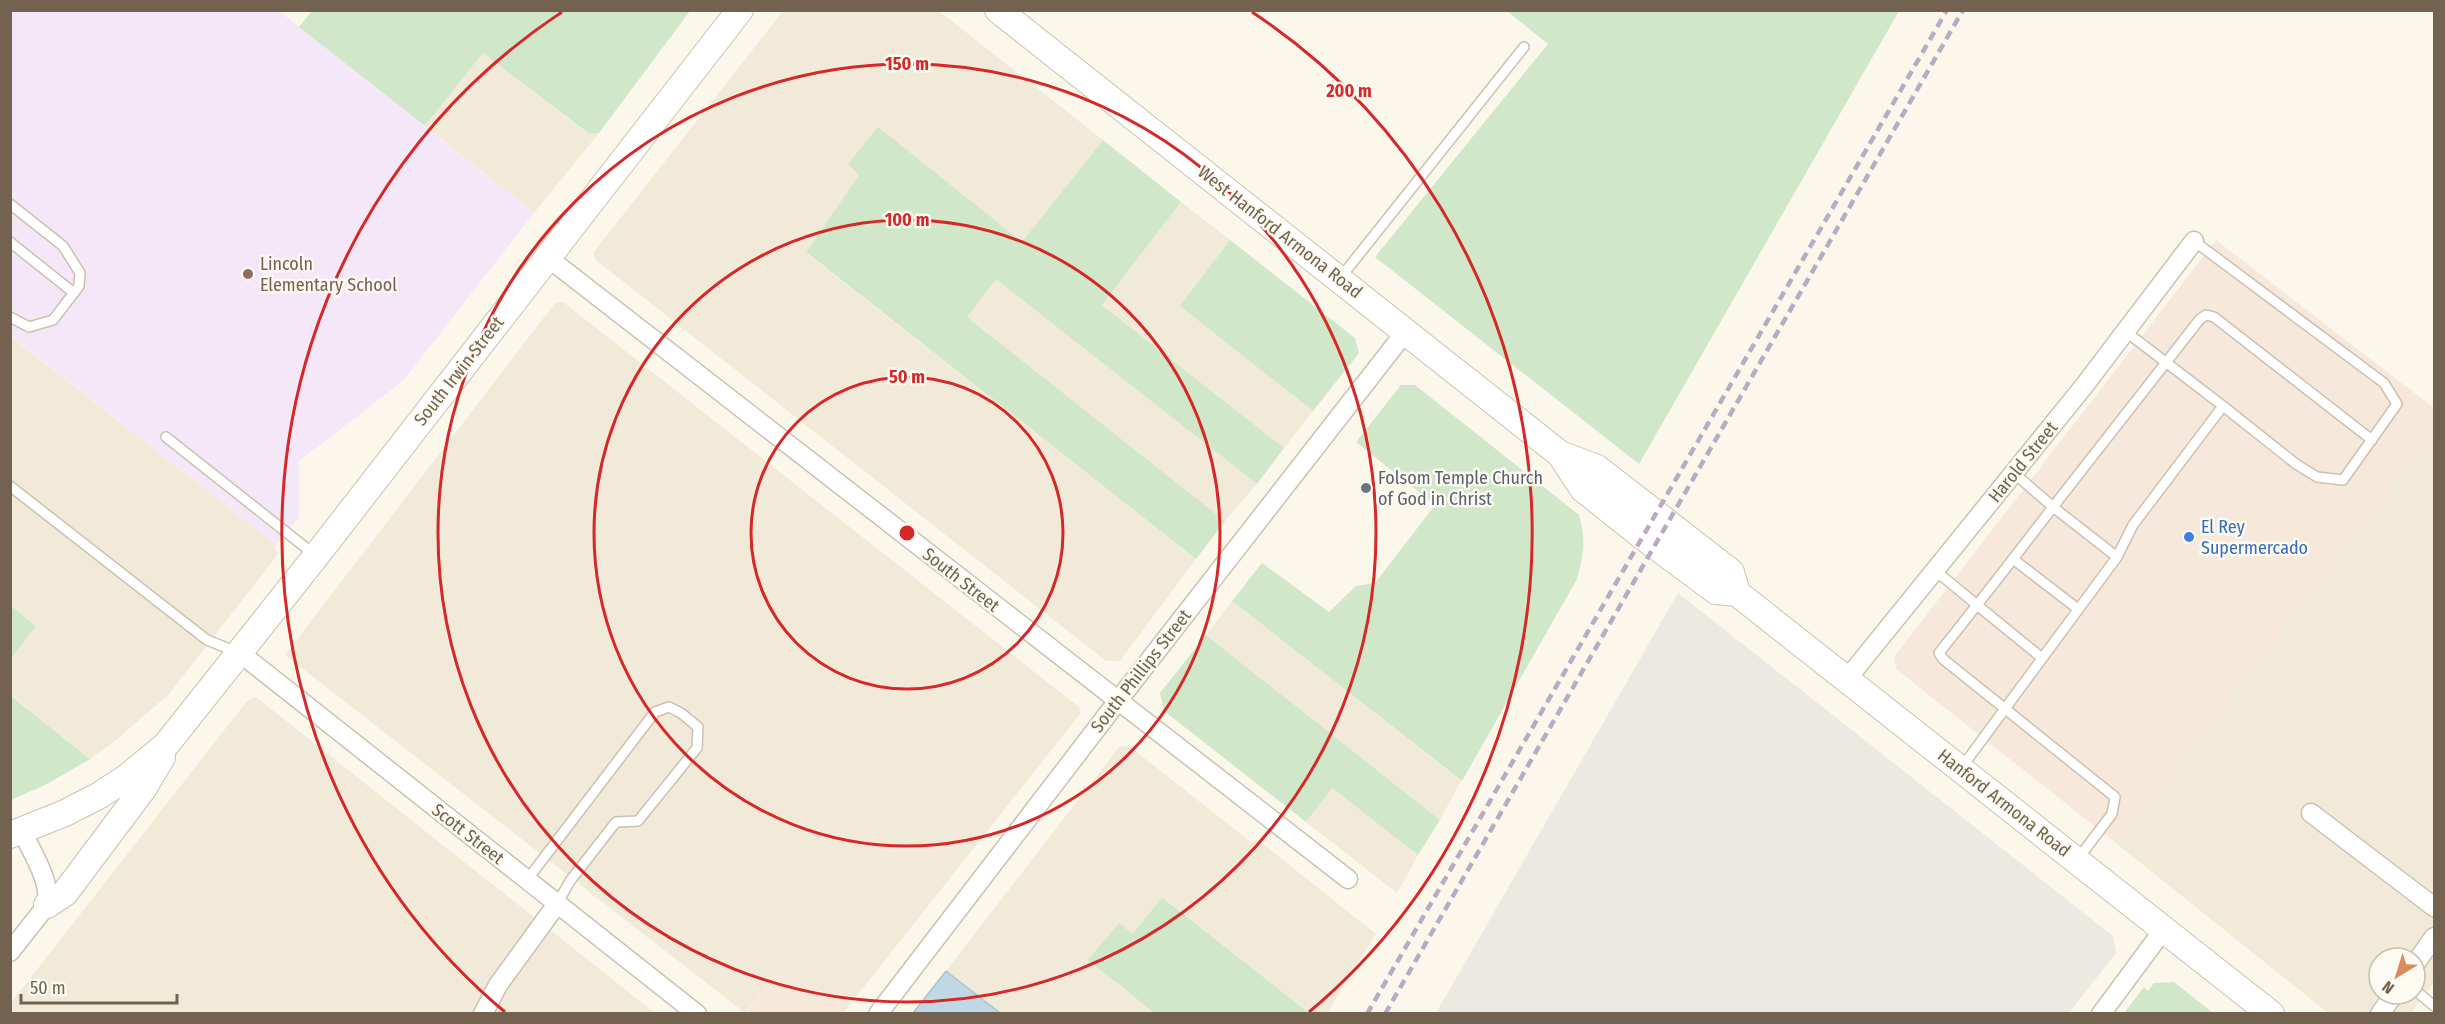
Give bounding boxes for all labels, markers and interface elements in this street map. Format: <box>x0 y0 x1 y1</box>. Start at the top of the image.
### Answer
text: 150 m <box>885 53 929 75</box>
text: 200 m <box>1325 80 1372 102</box>
street label: West Hanford Armona Road <box>1193 161 1367 303</box>
text: 100 m <box>885 209 929 231</box>
place label: Lincoln Elementary School <box>260 253 397 296</box>
marker: Lincoln Elementary School <box>241 267 255 281</box>
street label: South Irwin Street <box>409 312 509 430</box>
text: 50 m <box>889 366 925 388</box>
street label: Harold Street <box>1984 417 2062 507</box>
place label: Folsom Temple Church of God in Christ <box>1378 467 1543 510</box>
marker: Folsom Temple Church of God in Christ <box>1359 481 1373 495</box>
place label: El Rey Supermercado <box>2201 516 2308 559</box>
centre of rings <box>897 523 917 543</box>
marker: El Rey Supermercado <box>2182 530 2196 544</box>
street label: South Street <box>918 543 1004 617</box>
street label: South Phillips Street <box>1086 605 1196 737</box>
street label: Hanford Armona Road <box>1933 744 2075 862</box>
street label: Scott Street <box>427 799 509 869</box>
north arrow <box>2367 946 2427 1006</box>
scale bar <box>21 967 177 1005</box>
text: 50 m <box>30 977 66 999</box>
text: N <box>2378 977 2398 998</box>

